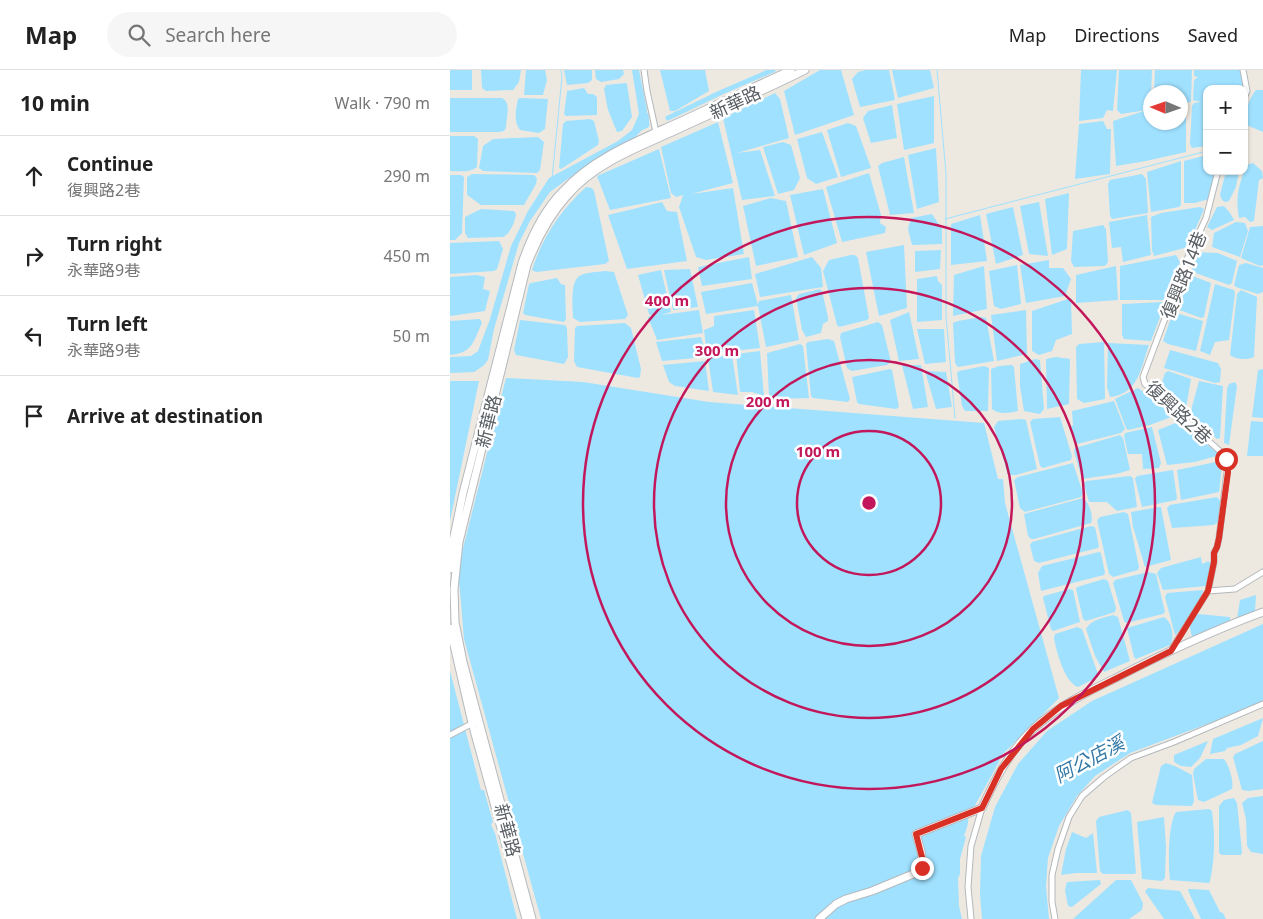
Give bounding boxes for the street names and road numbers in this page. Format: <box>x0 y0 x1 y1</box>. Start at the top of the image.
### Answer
street label: 新華路 <box>705 80 765 124</box>
street label: 復興路14巷 <box>1155 228 1211 322</box>
street label: 復興路2巷 <box>1141 375 1217 449</box>
street label: 新華路 <box>470 392 506 450</box>
street label: 新華路 <box>489 801 527 859</box>

